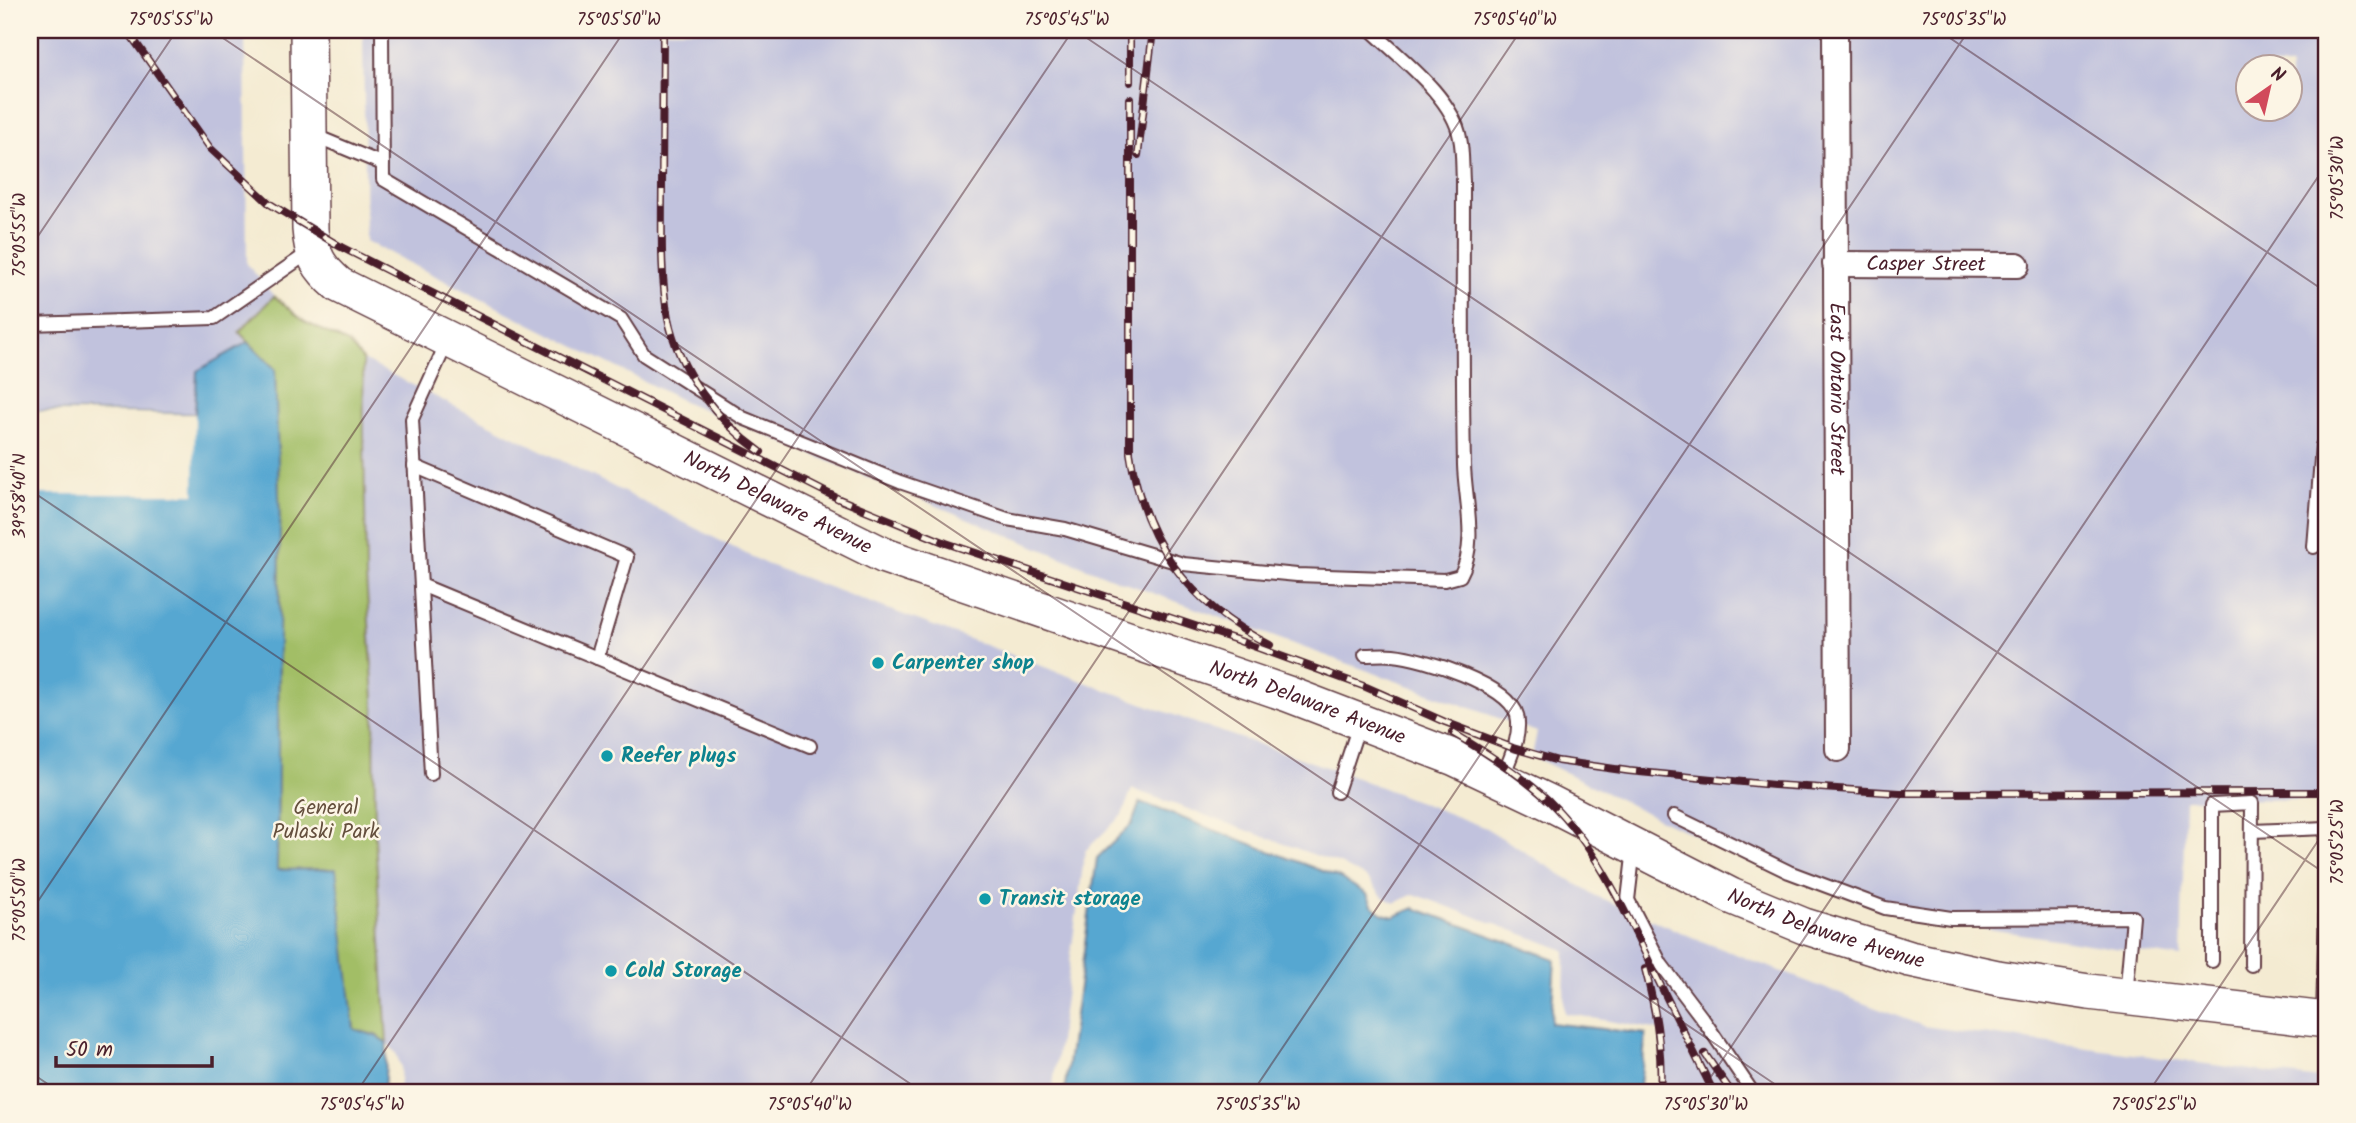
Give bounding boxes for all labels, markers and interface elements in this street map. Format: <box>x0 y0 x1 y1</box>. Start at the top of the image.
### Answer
text: 75°05'55"W <box>129 6 213 35</box>
text: 75°05'50"W <box>577 6 661 35</box>
text: 75°05'45"W <box>1025 6 1109 35</box>
text: 75°05'40"W <box>1473 6 1557 35</box>
text: 75°05'35"W <box>1921 6 2007 35</box>
north arrow <box>2234 52 2304 122</box>
text: N <box>2264 60 2291 91</box>
text: 75°05'30"W <box>2324 136 2353 220</box>
text: 75°05'55"W <box>6 193 35 277</box>
street label: Casper Street <box>1866 248 1987 281</box>
street label: East Ontario Street <box>1820 302 1853 476</box>
street label: North Delaware Avenue <box>677 442 878 564</box>
text: 39°58'40"N <box>6 453 35 539</box>
place label: Carpenter shop <box>892 647 1034 680</box>
street label: North Delaware Avenue <box>1205 652 1411 754</box>
marker: Carpenter shop <box>870 655 886 671</box>
place label: Reefer plugs <box>621 740 736 773</box>
marker: Reefer plugs <box>599 748 615 764</box>
park label: General Pulaski Park <box>273 792 380 849</box>
text: 75°05'25"W <box>2324 799 2353 885</box>
text: 75°05'50"W <box>6 858 35 942</box>
street label: North Delaware Avenue <box>1722 880 1928 978</box>
place label: Transit storage <box>999 883 1141 916</box>
marker: Transit storage <box>977 891 993 907</box>
place label: Cold Storage <box>625 955 742 988</box>
marker: Cold Storage <box>603 963 619 979</box>
scale bar <box>56 1025 212 1069</box>
text: 50 m <box>66 1034 113 1067</box>
text: 75°05'45"W <box>320 1091 404 1120</box>
text: 75°05'40"W <box>768 1091 852 1120</box>
text: 75°05'35"W <box>1215 1091 1301 1120</box>
text: 75°05'30"W <box>1664 1091 1748 1120</box>
text: 75°05'25"W <box>2111 1091 2197 1120</box>

